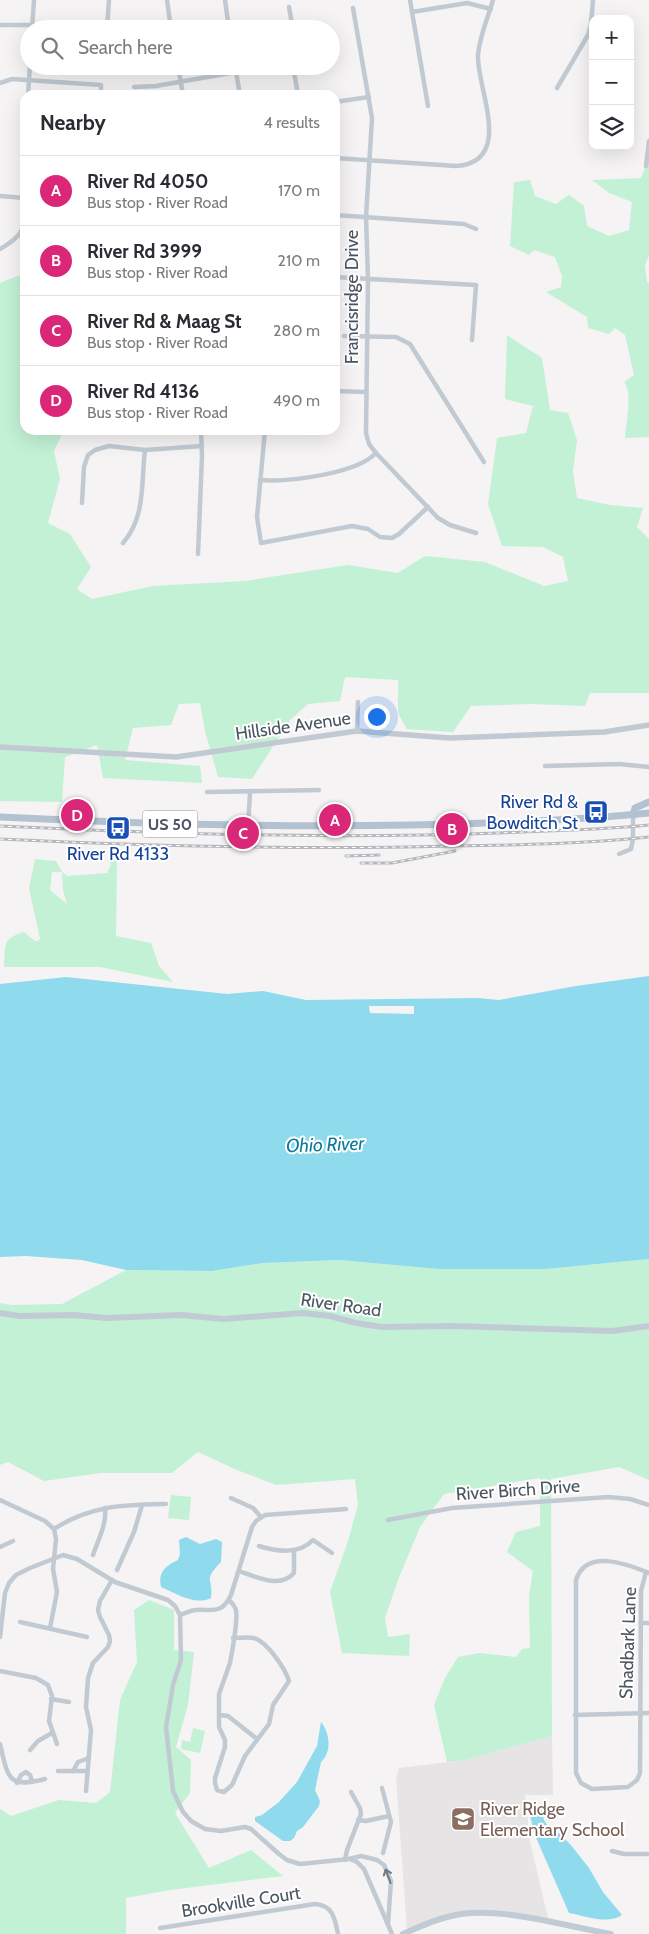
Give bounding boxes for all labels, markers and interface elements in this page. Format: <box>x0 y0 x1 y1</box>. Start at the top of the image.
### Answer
map controls <box>589 15 634 150</box>
button: + <box>589 15 634 60</box>
search box <box>20 20 340 75</box>
icon: search <box>38 34 66 62</box>
text: Search here <box>78 36 172 59</box>
button: − <box>589 60 634 105</box>
button: layers <box>589 105 634 150</box>
text: Nearby <box>40 110 106 135</box>
text: 4 results <box>263 113 320 132</box>
text: River Rd 4050 <box>87 170 208 193</box>
text: A <box>51 181 61 200</box>
text: 170 m <box>278 181 320 200</box>
text: Bus stop · River Road <box>87 193 228 212</box>
street label: Francisridge Drive <box>341 230 363 364</box>
text: River Rd 3999 <box>87 240 202 263</box>
text: B <box>51 251 61 270</box>
text: 210 m <box>278 251 320 270</box>
text: Bus stop · River Road <box>87 263 228 282</box>
text: River Rd & Maag St <box>87 310 242 333</box>
text: C <box>51 321 61 340</box>
text: 280 m <box>273 321 320 340</box>
text: Bus stop · River Road <box>87 333 228 352</box>
text: River Rd 4136 <box>87 380 199 403</box>
text: D <box>50 391 62 410</box>
text: 490 m <box>273 391 320 410</box>
text: Bus stop · River Road <box>87 403 228 422</box>
your location <box>364 704 390 730</box>
street label: Hillside Avenue <box>234 707 352 745</box>
place label: River Rd & Bowditch St <box>486 791 578 834</box>
pin: D <box>61 796 93 834</box>
bus stop icon: River Rd & Bowditch St <box>583 799 609 825</box>
pin: A <box>319 801 351 839</box>
pin: B <box>436 810 468 848</box>
road number: US 50 <box>142 811 198 838</box>
pin: C <box>227 814 259 852</box>
bus stop icon: River Rd 4133 <box>105 815 131 841</box>
place label: River Rd 4133 <box>67 843 169 865</box>
water label: Ohio River <box>286 1132 366 1157</box>
street label: River Road <box>299 1288 383 1322</box>
street label: River Birch Drive <box>455 1475 581 1505</box>
street label: Shadbark Lane <box>615 1587 641 1699</box>
place label: River Ridge Elementary School <box>480 1798 625 1841</box>
school or university icon: River Ridge Elementary School <box>450 1806 476 1832</box>
one-way arrow <box>383 1869 392 1884</box>
street label: Brookville Court <box>180 1882 302 1922</box>

